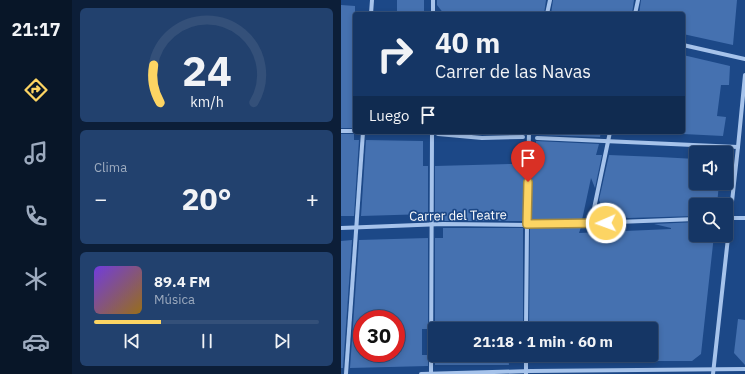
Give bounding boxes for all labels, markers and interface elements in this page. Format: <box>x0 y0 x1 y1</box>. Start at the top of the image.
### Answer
text: 21:17 <box>11 18 61 41</box>
text: 40 m <box>435 24 500 61</box>
icon: right <box>369 28 421 80</box>
text: 24 <box>182 43 231 97</box>
text: Carrer de las Navas <box>435 60 591 83</box>
icon: directions <box>22 76 50 104</box>
text: km/h <box>190 92 223 111</box>
icon: arrive <box>417 104 439 126</box>
text: Luego <box>369 106 409 125</box>
icon: music <box>22 139 50 167</box>
pin <box>511 141 545 182</box>
map controls <box>689 146 733 242</box>
button: sound <box>689 146 733 190</box>
icon: arrive <box>517 147 539 169</box>
text: Clima <box>94 159 127 176</box>
text: 20° <box>181 179 232 218</box>
text: − <box>94 184 107 213</box>
text: + <box>306 184 319 213</box>
button: search <box>689 198 733 242</box>
icon: phone <box>22 202 50 230</box>
position arrow <box>585 202 627 244</box>
street label: Carrer del Teatre <box>409 206 507 225</box>
icon: climate <box>22 265 50 293</box>
text: 89.4 FM <box>154 272 210 291</box>
text: Música <box>154 291 195 308</box>
speed limit sign: 30 <box>353 310 405 362</box>
icon: car <box>22 328 50 356</box>
icon: previous <box>121 330 143 352</box>
icon: pause <box>196 330 218 352</box>
icon: next <box>271 330 293 352</box>
text: 21:18 · 1 min · 60 m <box>473 332 613 351</box>

